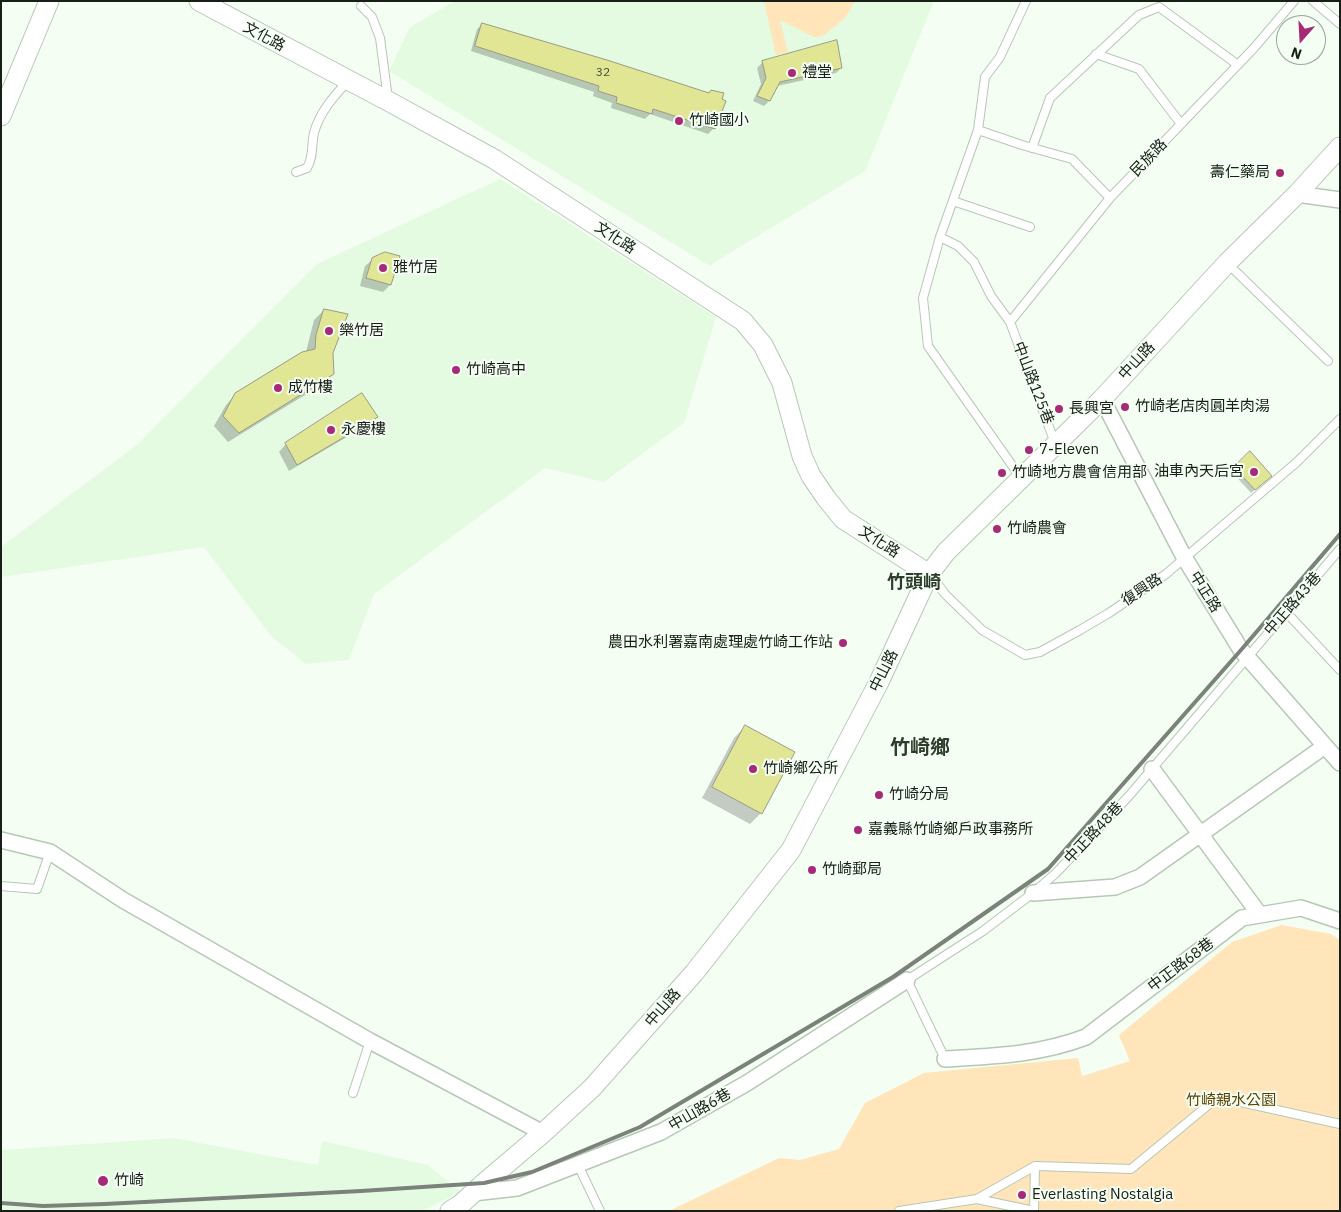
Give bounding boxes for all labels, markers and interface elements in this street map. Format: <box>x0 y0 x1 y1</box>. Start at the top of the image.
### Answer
north arrow <box>1276 15 1326 65</box>
street label: 文化路 <box>240 18 288 56</box>
text: N <box>1289 43 1304 63</box>
place label: 禮堂 <box>802 64 832 82</box>
house number: 32 <box>596 66 610 80</box>
marker: 禮堂 <box>786 67 798 79</box>
place label: 竹崎國小 <box>689 112 749 130</box>
marker: 竹崎國小 <box>673 115 685 127</box>
street label: 民族路 <box>1127 136 1171 180</box>
place label: 壽仁藥局 <box>1210 164 1270 182</box>
marker: 壽仁藥局 <box>1274 167 1286 179</box>
street label: 文化路 <box>591 218 639 258</box>
place label: 雅竹居 <box>393 259 438 277</box>
marker: 雅竹居 <box>377 262 389 274</box>
place label: 樂竹居 <box>339 322 384 340</box>
marker: 樂竹居 <box>323 325 335 337</box>
street label: 中山路 <box>1115 338 1159 384</box>
street label: 中山路125巷 <box>1009 339 1057 427</box>
place label: 竹崎高中 <box>466 361 526 379</box>
marker: 竹崎高中 <box>450 364 462 376</box>
place label: 成竹樓 <box>288 379 333 397</box>
marker: 成竹樓 <box>272 382 284 394</box>
place label: 竹崎老店肉圓羊肉湯 <box>1135 398 1270 416</box>
place label: 長興宮 <box>1069 400 1114 418</box>
marker: 竹崎老店肉圓羊肉湯 <box>1119 401 1131 413</box>
marker: 長興宮 <box>1053 403 1065 415</box>
place label: 永慶樓 <box>341 421 386 439</box>
marker: 永慶樓 <box>325 424 337 436</box>
place label: 7-Eleven <box>1039 441 1099 459</box>
marker: 7-Eleven <box>1023 444 1035 456</box>
place label: 油車內天后宮 <box>1154 463 1244 481</box>
place label: 竹崎地方農會信用部 <box>1012 464 1147 482</box>
marker: 油車內天后宮 <box>1248 466 1260 478</box>
marker: 竹崎地方農會信用部 <box>996 467 1008 479</box>
place label: 竹崎農會 <box>1007 520 1067 538</box>
street label: 文化路 <box>855 522 903 562</box>
marker: 竹崎農會 <box>991 523 1003 535</box>
street label: 中正路 <box>1185 568 1225 616</box>
street label: 中正路43巷 <box>1261 569 1325 639</box>
street label: 復興路 <box>1118 570 1166 610</box>
district label: 竹頭崎 <box>887 572 941 594</box>
place label: 農田水利署嘉南處理處竹崎工作站 <box>608 634 833 652</box>
marker: 農田水利署嘉南處理處竹崎工作站 <box>837 637 849 649</box>
street label: 中山路 <box>866 647 902 695</box>
district label: 竹崎鄉 <box>890 736 950 760</box>
place label: 竹崎鄉公所 <box>763 760 838 778</box>
marker: 竹崎鄉公所 <box>747 763 759 775</box>
place label: 竹崎分局 <box>889 786 949 804</box>
marker: 竹崎分局 <box>873 789 885 801</box>
street label: 中正路48巷 <box>1061 798 1127 868</box>
place label: 嘉義縣竹崎鄉戶政事務所 <box>868 821 1033 839</box>
marker: 嘉義縣竹崎鄉戶政事務所 <box>852 824 864 836</box>
place label: 竹崎郵局 <box>822 861 882 879</box>
marker: 竹崎郵局 <box>806 864 818 876</box>
street label: 中正路68巷 <box>1144 934 1218 996</box>
street label: 中山路 <box>641 985 685 1031</box>
street label: 中山路6巷 <box>666 1085 734 1135</box>
park label: 竹崎親水公園 <box>1186 1092 1276 1110</box>
place label: 竹崎 <box>114 1172 144 1190</box>
marker: 竹崎 <box>96 1174 110 1188</box>
place label: Everlasting Nostalgia <box>1032 1186 1173 1204</box>
marker: Everlasting Nostalgia <box>1016 1189 1028 1201</box>

